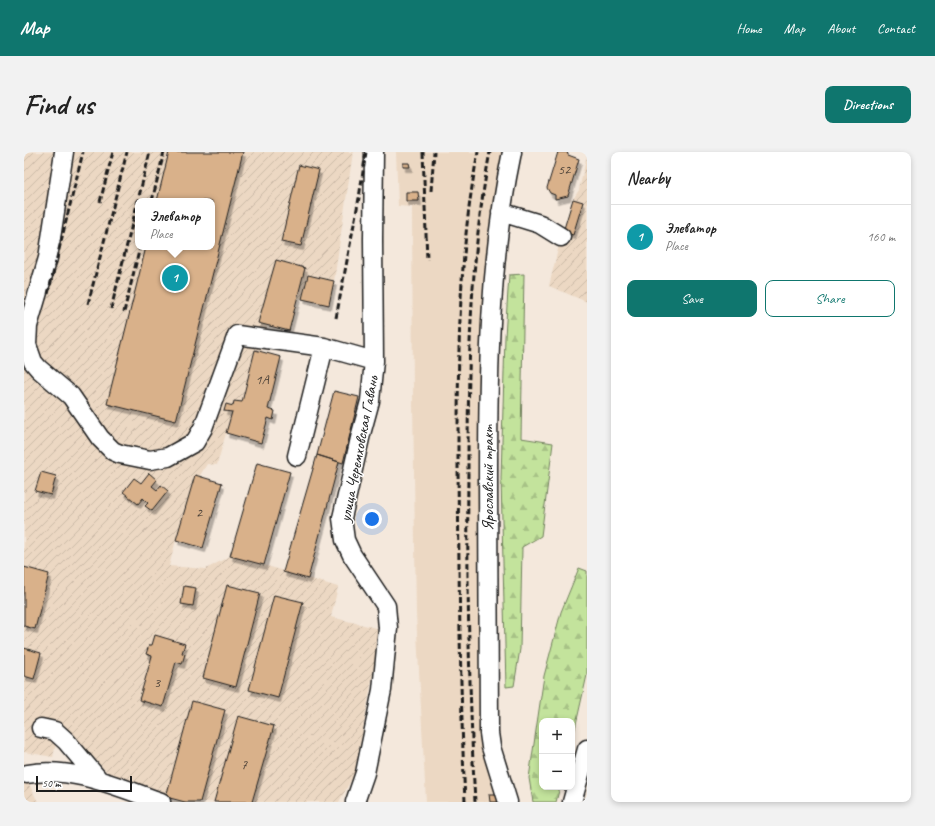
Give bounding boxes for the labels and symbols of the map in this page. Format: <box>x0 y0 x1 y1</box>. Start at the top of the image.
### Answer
house number: 52 <box>558 161 572 178</box>
pin: 1 <box>162 263 188 293</box>
house number: 1А <box>255 371 270 388</box>
street label: улица Черемховская Гавань <box>335 373 383 524</box>
street label: Ярославский тракт <box>478 423 498 531</box>
house number: 2 <box>196 504 204 521</box>
your location <box>362 509 382 529</box>
house number: 3 <box>154 674 162 691</box>
house number: 7 <box>241 756 248 773</box>
scale bar <box>36 774 132 793</box>

